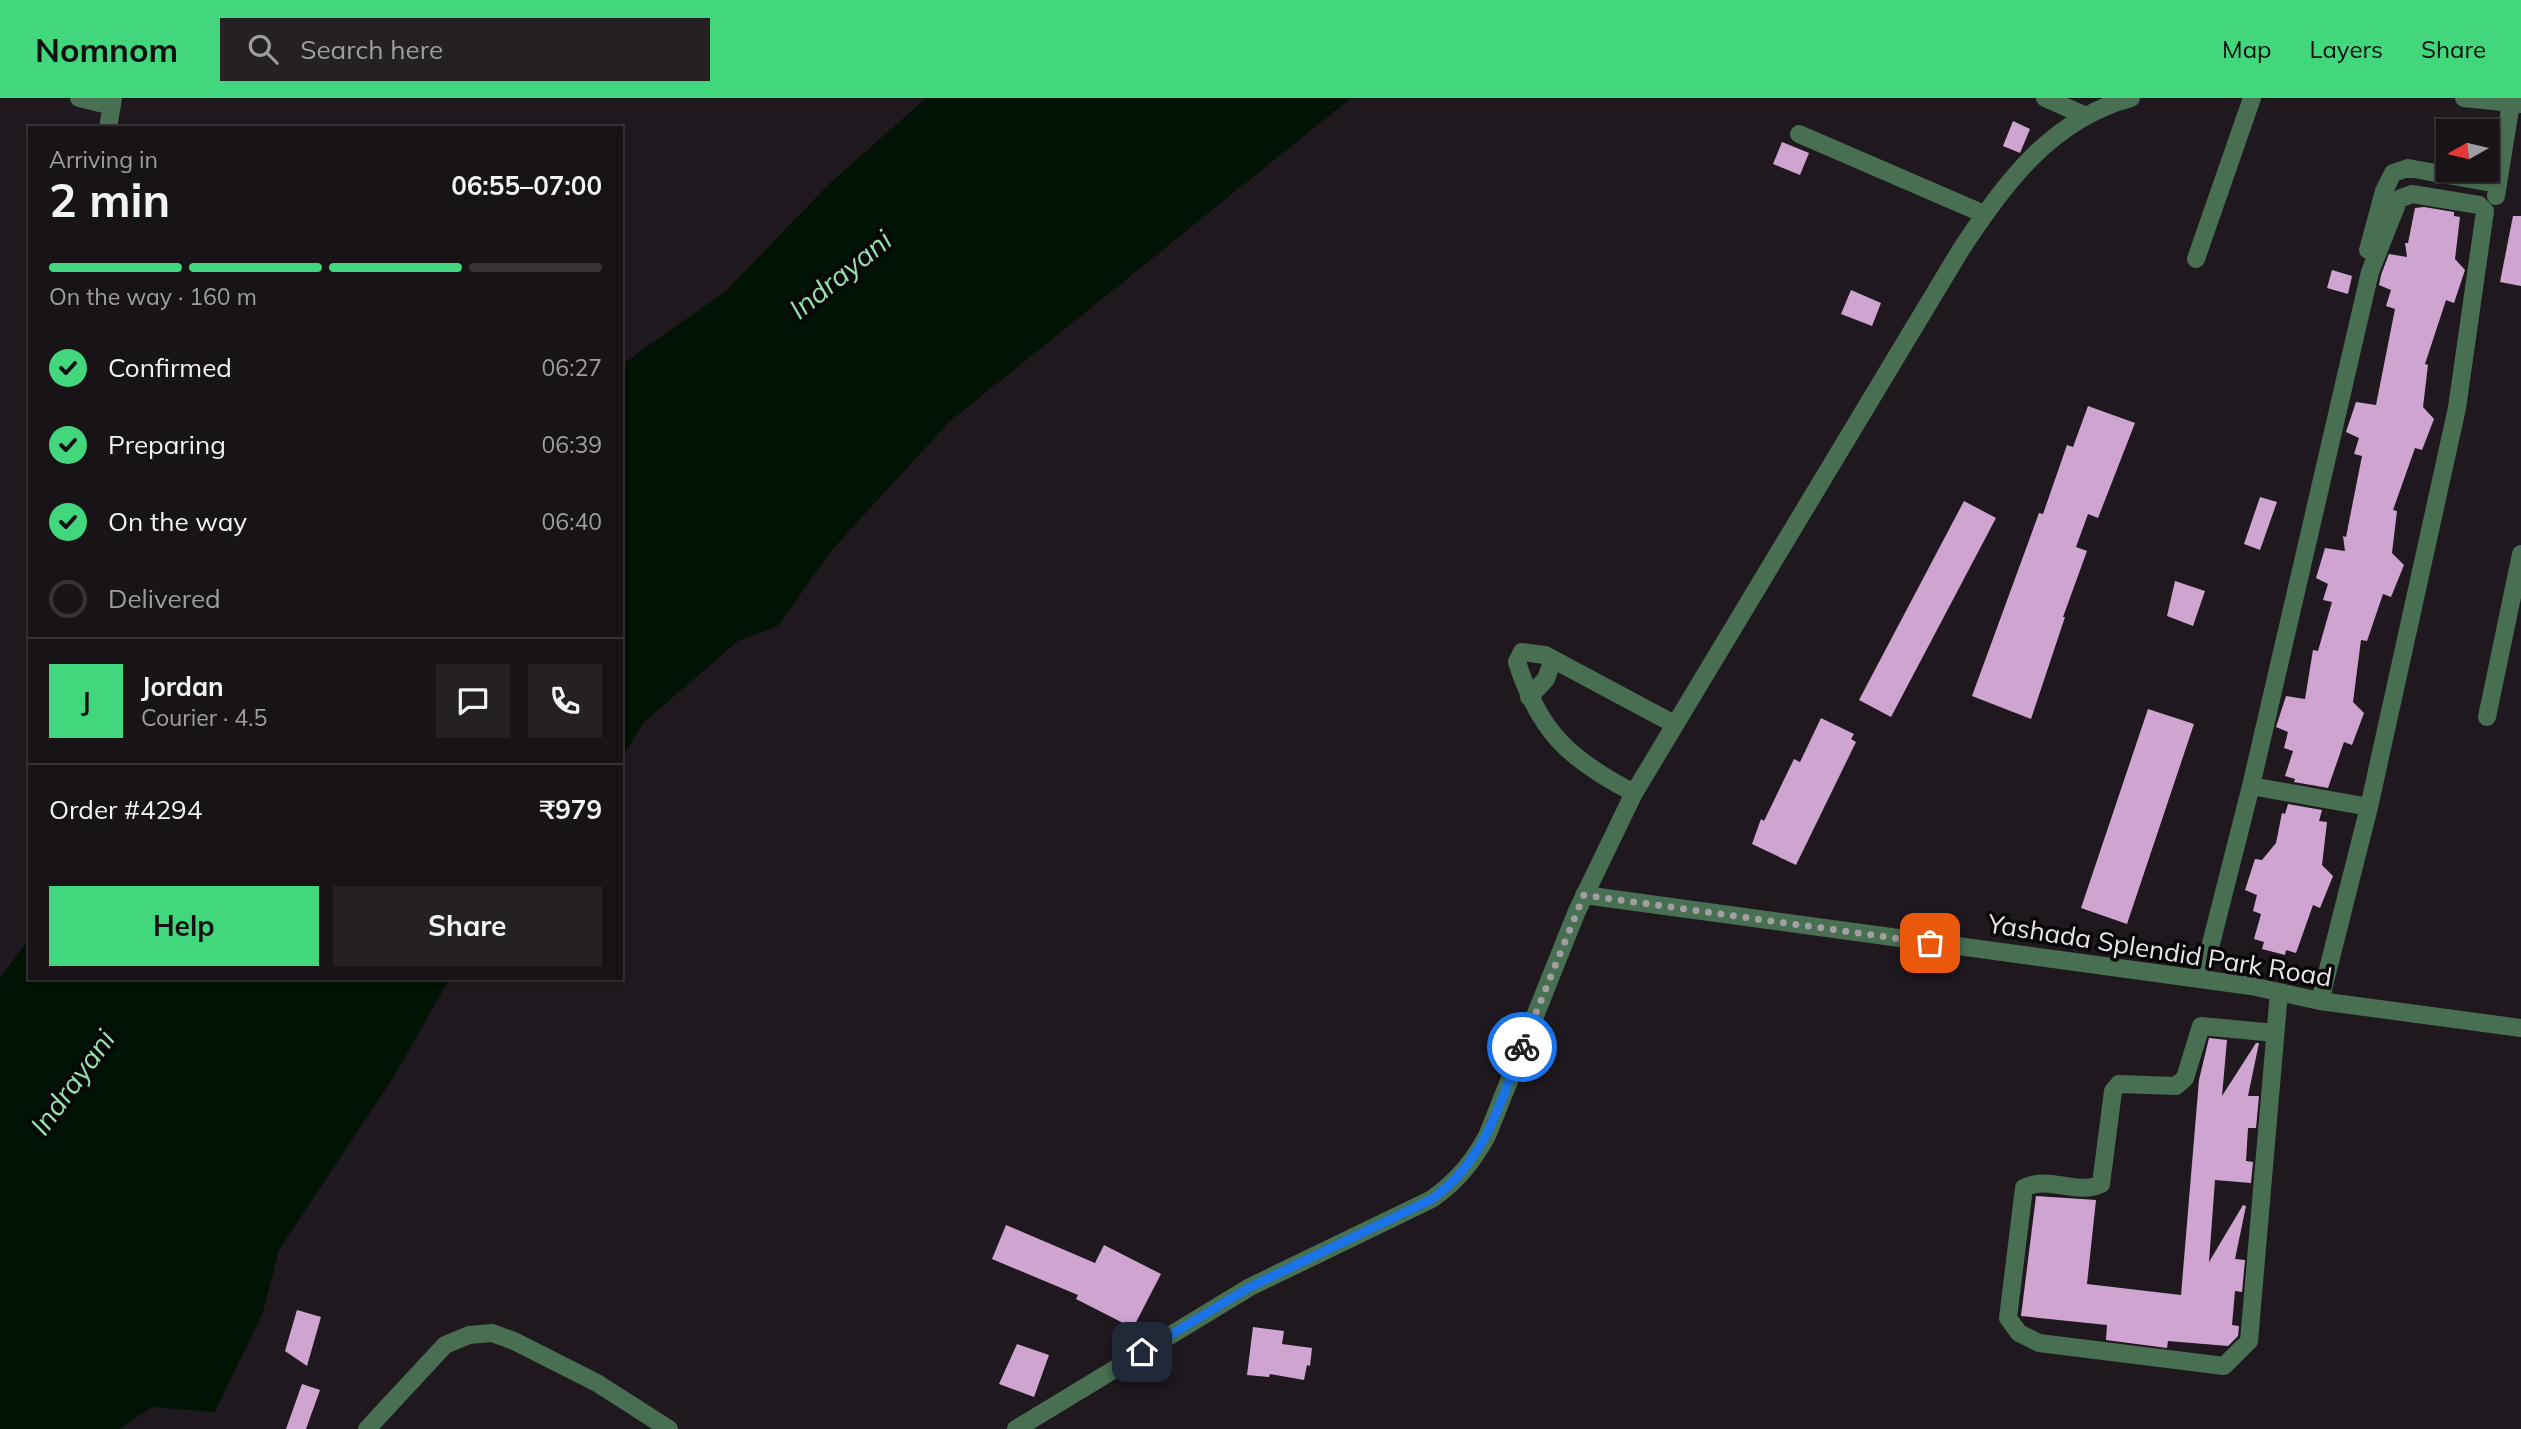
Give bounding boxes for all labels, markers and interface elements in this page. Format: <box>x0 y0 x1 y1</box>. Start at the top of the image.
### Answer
search box <box>220 18 710 81</box>
text: Nomnom <box>35 29 178 70</box>
icon: search <box>244 30 282 68</box>
text: Search here <box>300 33 443 66</box>
text: Map <box>2222 34 2271 64</box>
text: Layers <box>2309 34 2383 64</box>
text: Share <box>2421 34 2486 64</box>
north arrow <box>2436 119 2499 182</box>
map controls <box>2436 119 2499 182</box>
text: Arriving in <box>49 145 158 174</box>
text: 06:55–07:00 <box>451 169 602 202</box>
text: 2 min <box>49 171 170 229</box>
water label: Indrayani <box>782 222 899 326</box>
text: On the way · 160 m <box>49 282 257 311</box>
icon: check <box>49 349 87 387</box>
text: Confirmed <box>108 351 232 384</box>
text: 06:27 <box>542 353 602 382</box>
icon: check <box>49 426 87 464</box>
text: Preparing <box>108 428 226 461</box>
text: 06:39 <box>542 430 602 459</box>
icon: check <box>49 503 87 541</box>
text: On the way <box>108 505 247 538</box>
text: 06:40 <box>542 507 602 536</box>
text: Delivered <box>108 582 221 615</box>
button: chat <box>436 664 510 738</box>
button: phone <box>528 664 602 738</box>
text: Jordan <box>141 670 224 703</box>
text: J <box>81 685 91 718</box>
text: Courier · 4.5 <box>141 703 267 732</box>
text: Order #4294 <box>49 793 202 826</box>
text: ₹979 <box>540 793 602 826</box>
button: Help <box>49 886 319 966</box>
button: Share <box>333 886 602 966</box>
street label: Yashada Splendid Park Road <box>1985 906 2334 994</box>
pin <box>1900 913 1960 973</box>
icon: bag <box>1911 924 1949 962</box>
courier <box>1487 1012 1557 1082</box>
water label: Indrayani <box>22 1022 122 1141</box>
icon: bike <box>1503 1028 1541 1066</box>
pin <box>1112 1322 1172 1382</box>
icon: home <box>1123 1333 1161 1371</box>

